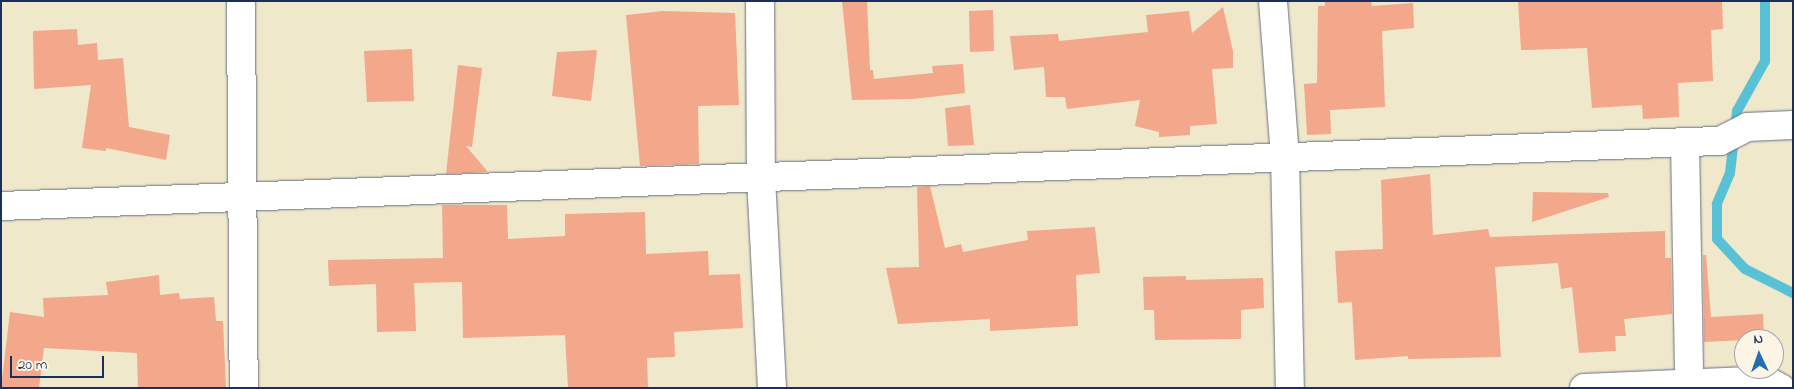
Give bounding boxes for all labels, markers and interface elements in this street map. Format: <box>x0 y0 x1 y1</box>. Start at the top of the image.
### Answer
north arrow <box>1734 329 1784 379</box>
text: N <box>1753 329 1764 350</box>
scale bar <box>12 346 106 378</box>
text: 20 m <box>18 354 47 376</box>

